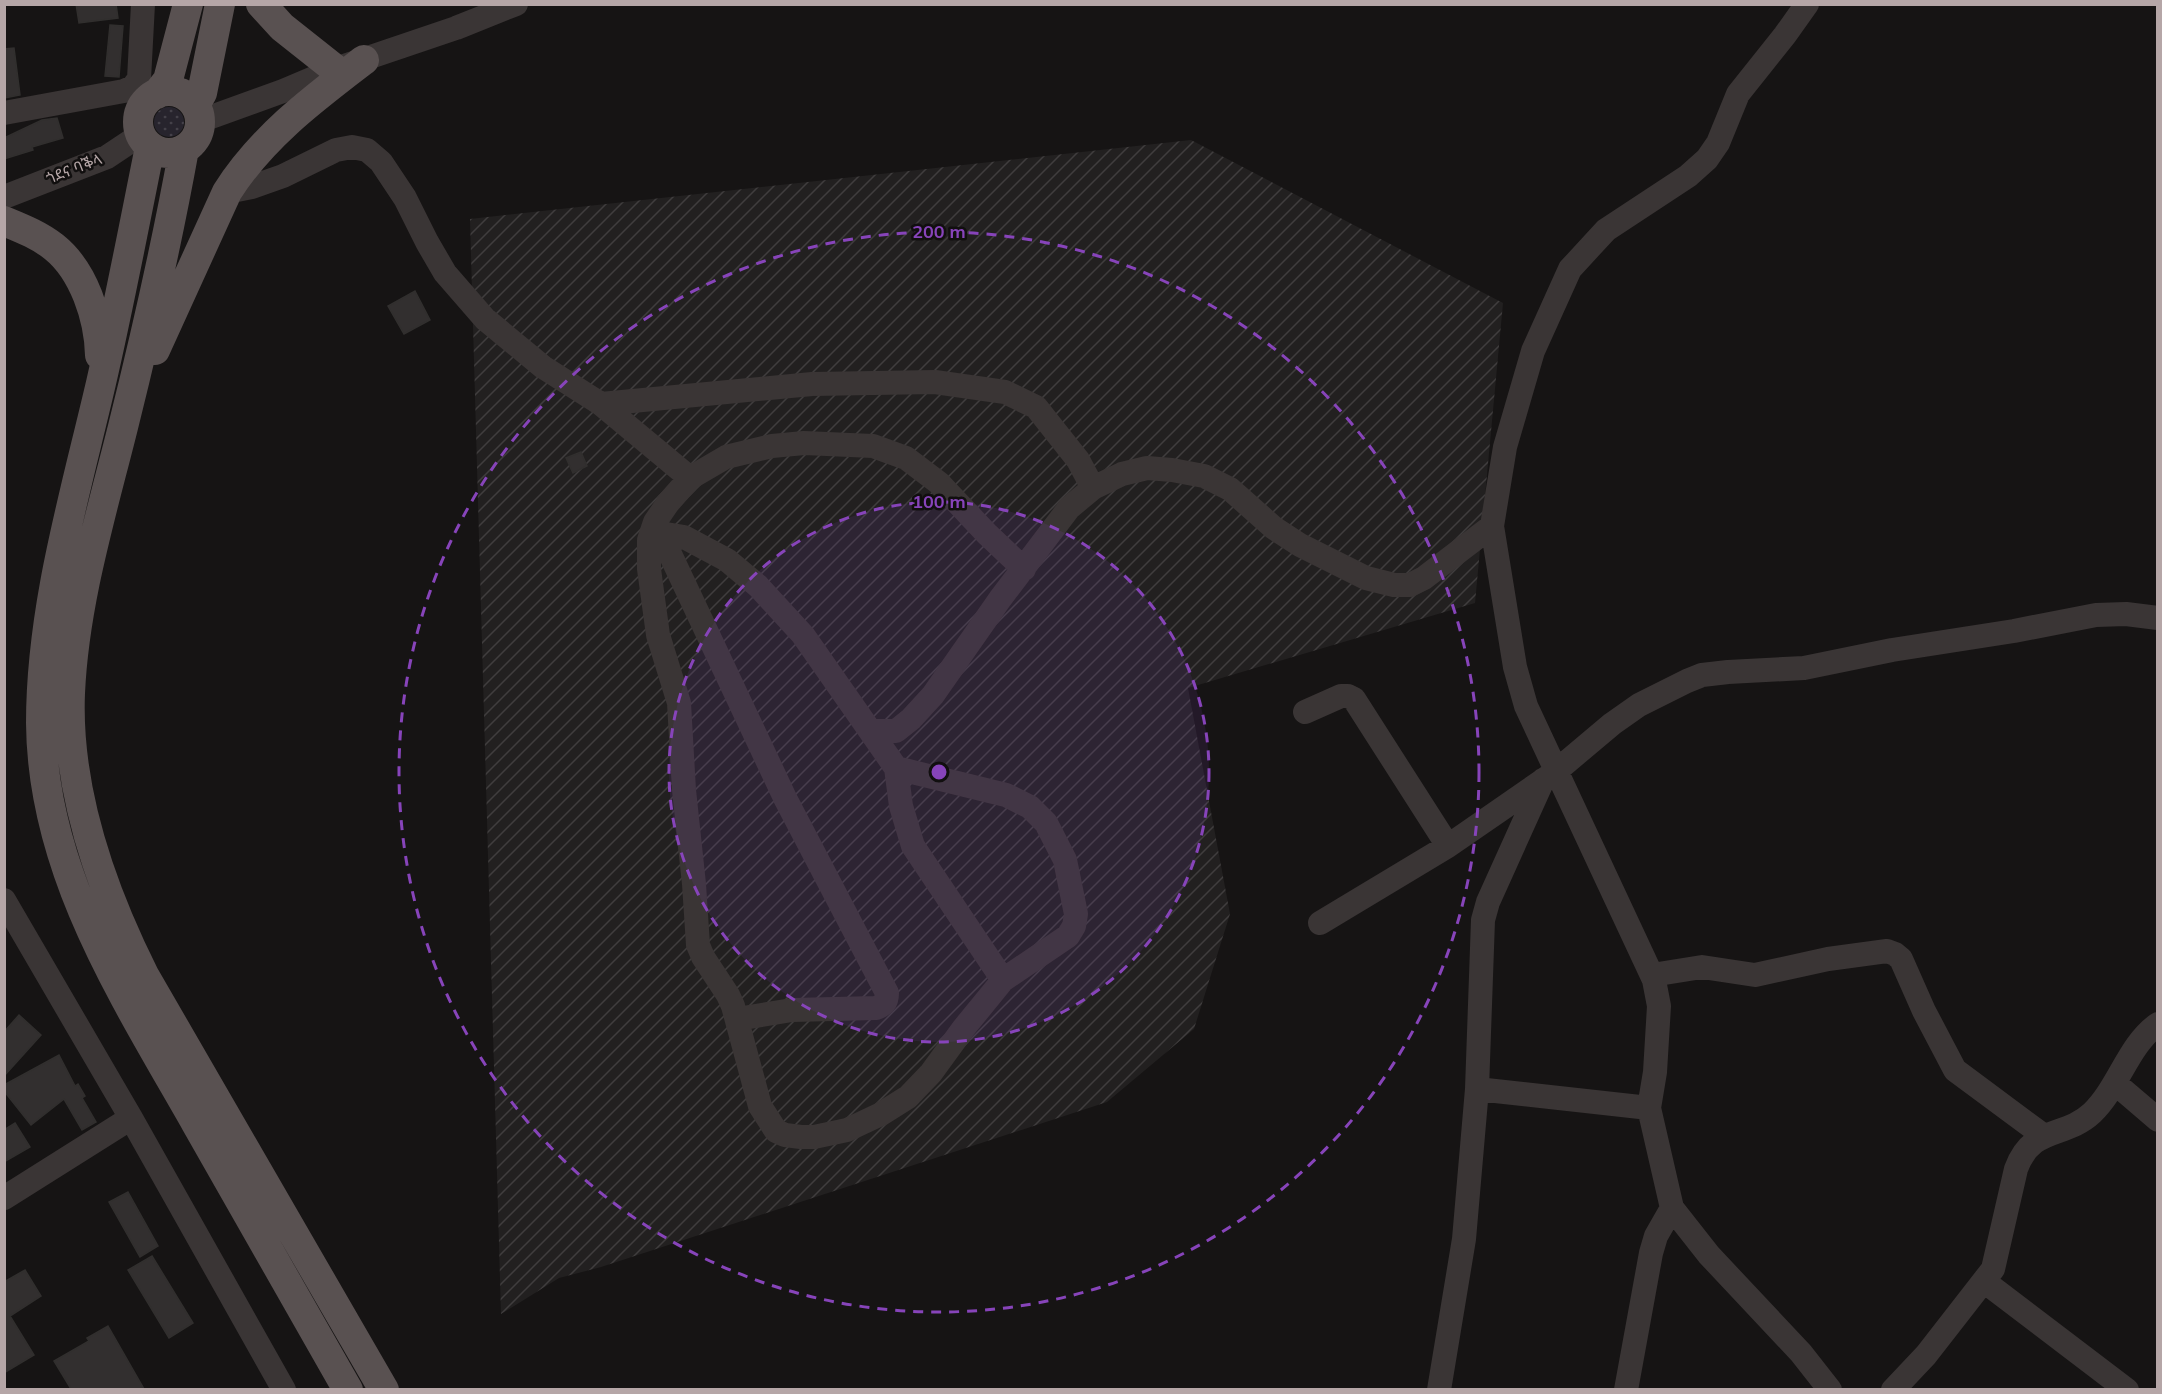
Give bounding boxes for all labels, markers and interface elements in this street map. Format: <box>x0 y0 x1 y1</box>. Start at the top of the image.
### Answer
street label: ጎደና ባቕላ <box>43 149 105 188</box>
text: 200 m <box>912 220 966 243</box>
text: 100 m <box>912 490 966 513</box>
centre of rings <box>929 762 949 782</box>

